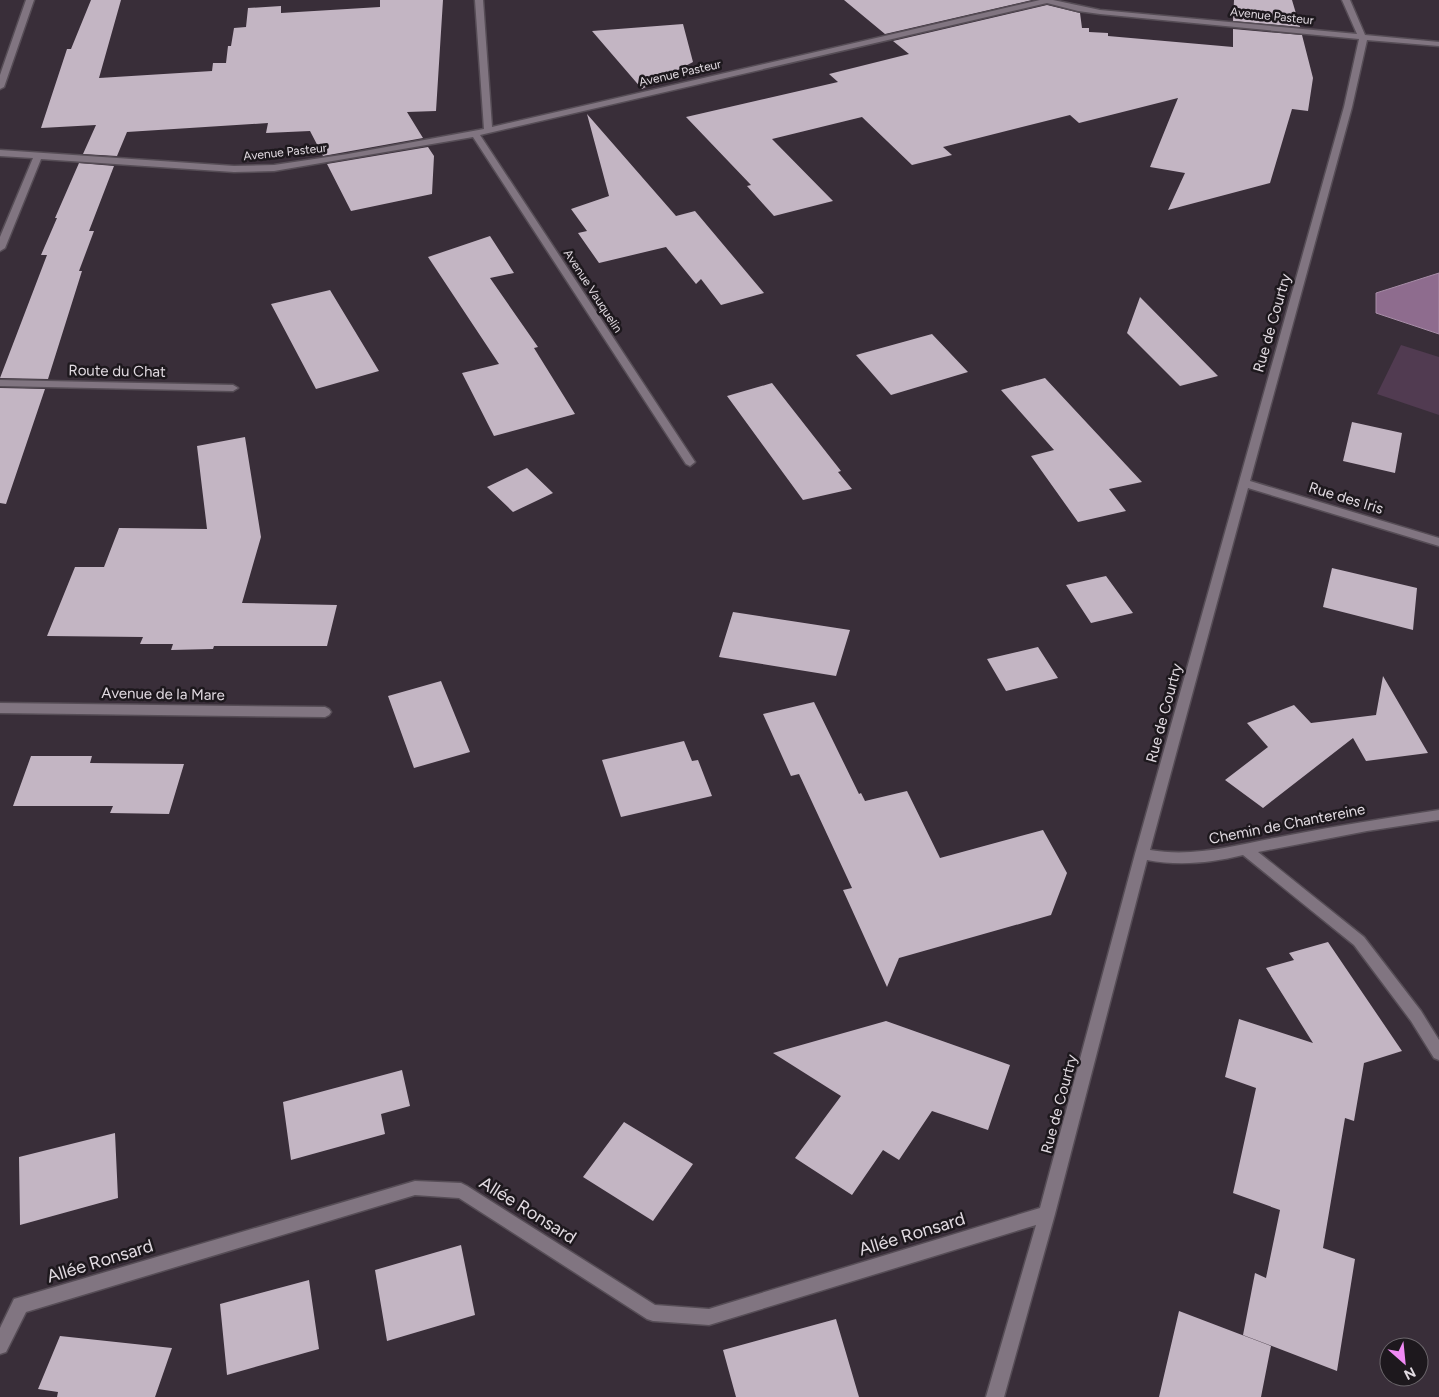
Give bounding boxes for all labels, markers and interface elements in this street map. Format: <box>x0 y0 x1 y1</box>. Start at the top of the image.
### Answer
street label: Avenue Pasteur <box>1230 5 1314 27</box>
street label: Avenue Pasteur <box>638 57 722 89</box>
street label: Avenue Pasteur <box>243 141 327 163</box>
street label: Avenue Vauquelin <box>561 247 625 336</box>
street label: Rue de Courtry <box>1249 271 1295 374</box>
street label: Route du Chat <box>68 361 166 381</box>
street label: Rue des Iris <box>1307 478 1385 518</box>
street label: Rue de Courtry <box>1142 661 1186 765</box>
street label: Avenue de la Mare <box>101 684 225 704</box>
street label: Chemin de Chantereine <box>1207 800 1367 848</box>
street label: Rue de Courtry <box>1037 1052 1081 1156</box>
street label: Allée Ronsard <box>475 1171 581 1249</box>
street label: Allée Ronsard <box>856 1207 968 1261</box>
street label: Allée Ronsard <box>44 1234 156 1288</box>
north arrow <box>1379 1337 1429 1387</box>
text: N <box>1401 1363 1418 1383</box>

